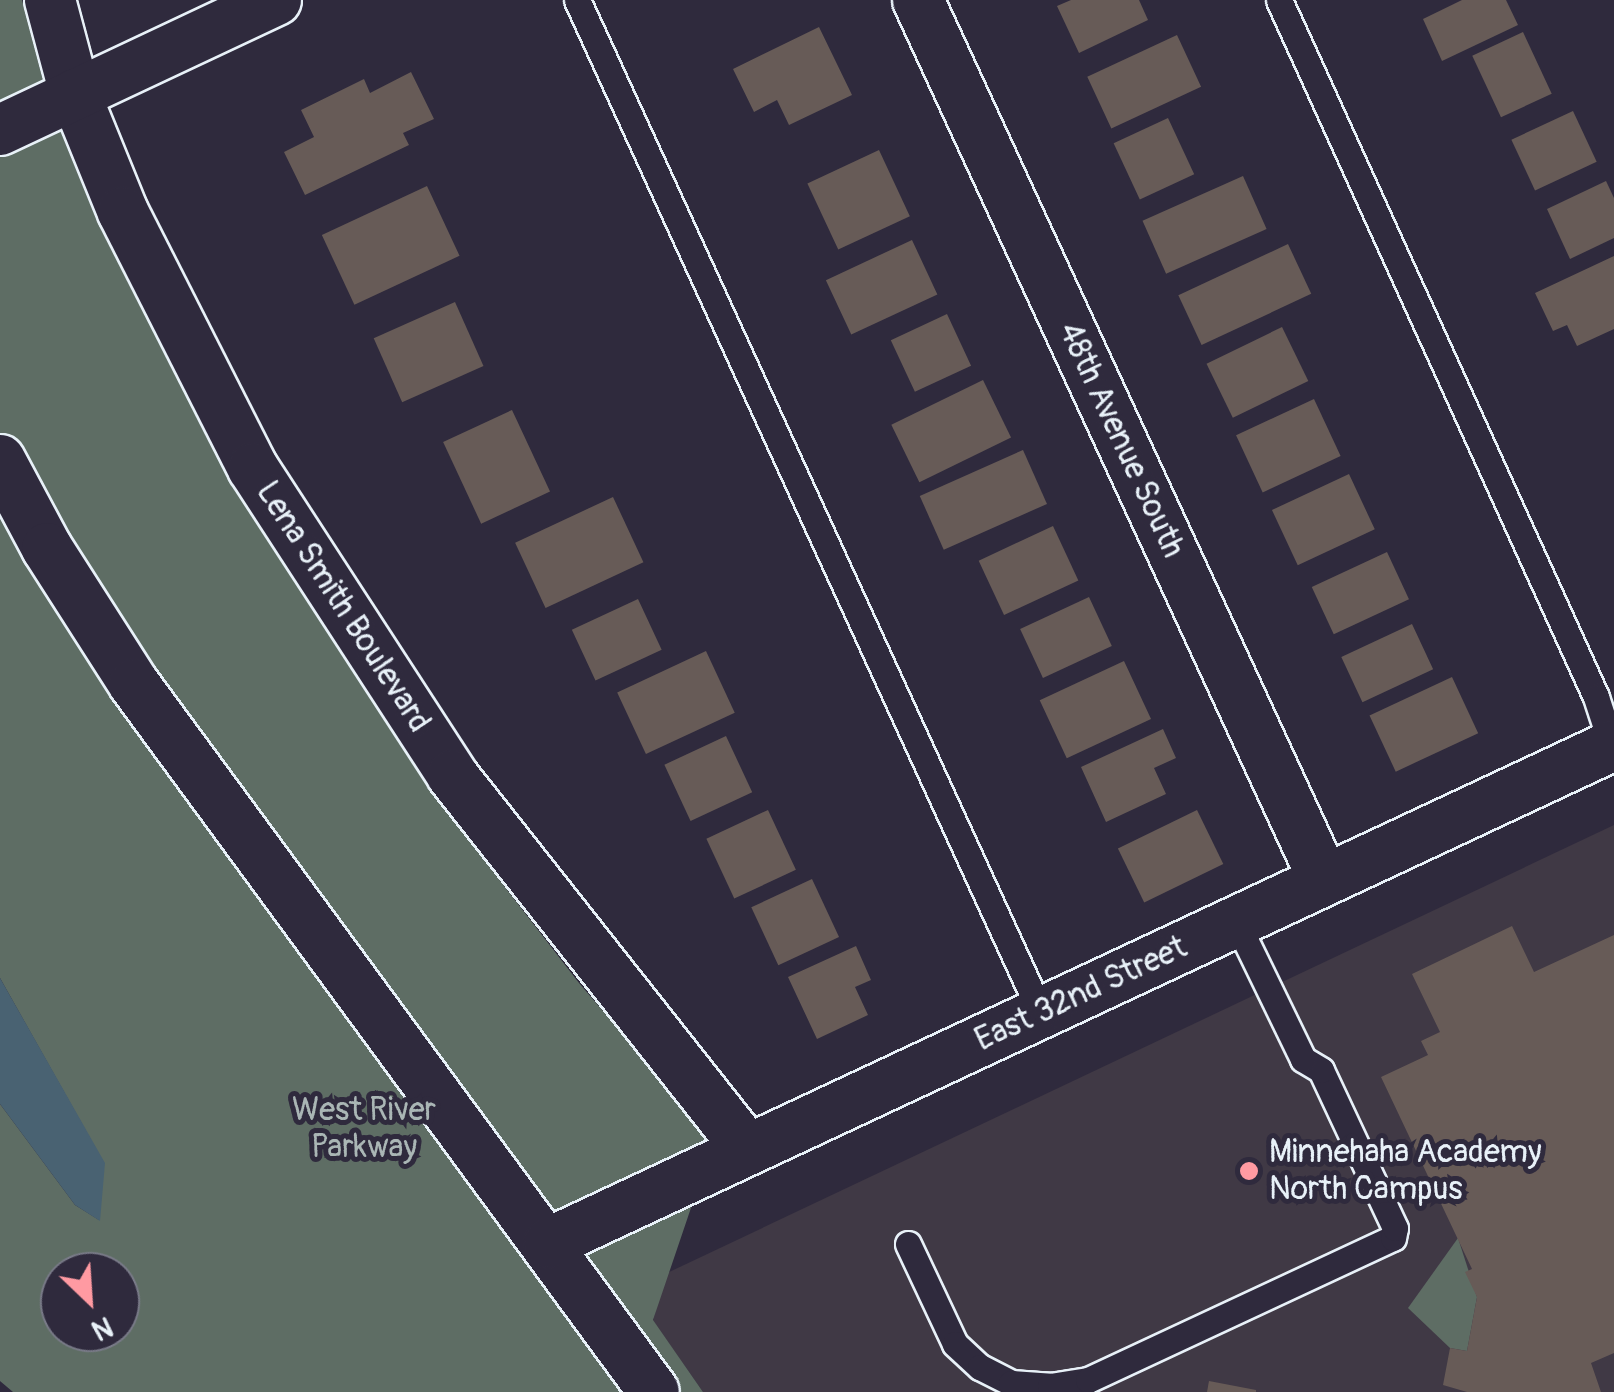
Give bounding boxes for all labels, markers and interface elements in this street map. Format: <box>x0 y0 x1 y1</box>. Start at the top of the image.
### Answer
street label: 48th Avenue South <box>1050 316 1192 564</box>
street label: Lena Smith Boulevard <box>248 474 438 740</box>
street label: East 32nd Street <box>969 928 1193 1060</box>
park label: West River Parkway <box>292 1092 436 1167</box>
place label: Minnehaha Academy North Campus <box>1269 1134 1542 1209</box>
marker: Minnehaha Academy North Campus <box>1238 1160 1260 1182</box>
north arrow <box>40 1252 140 1352</box>
text: N <box>86 1308 118 1348</box>

